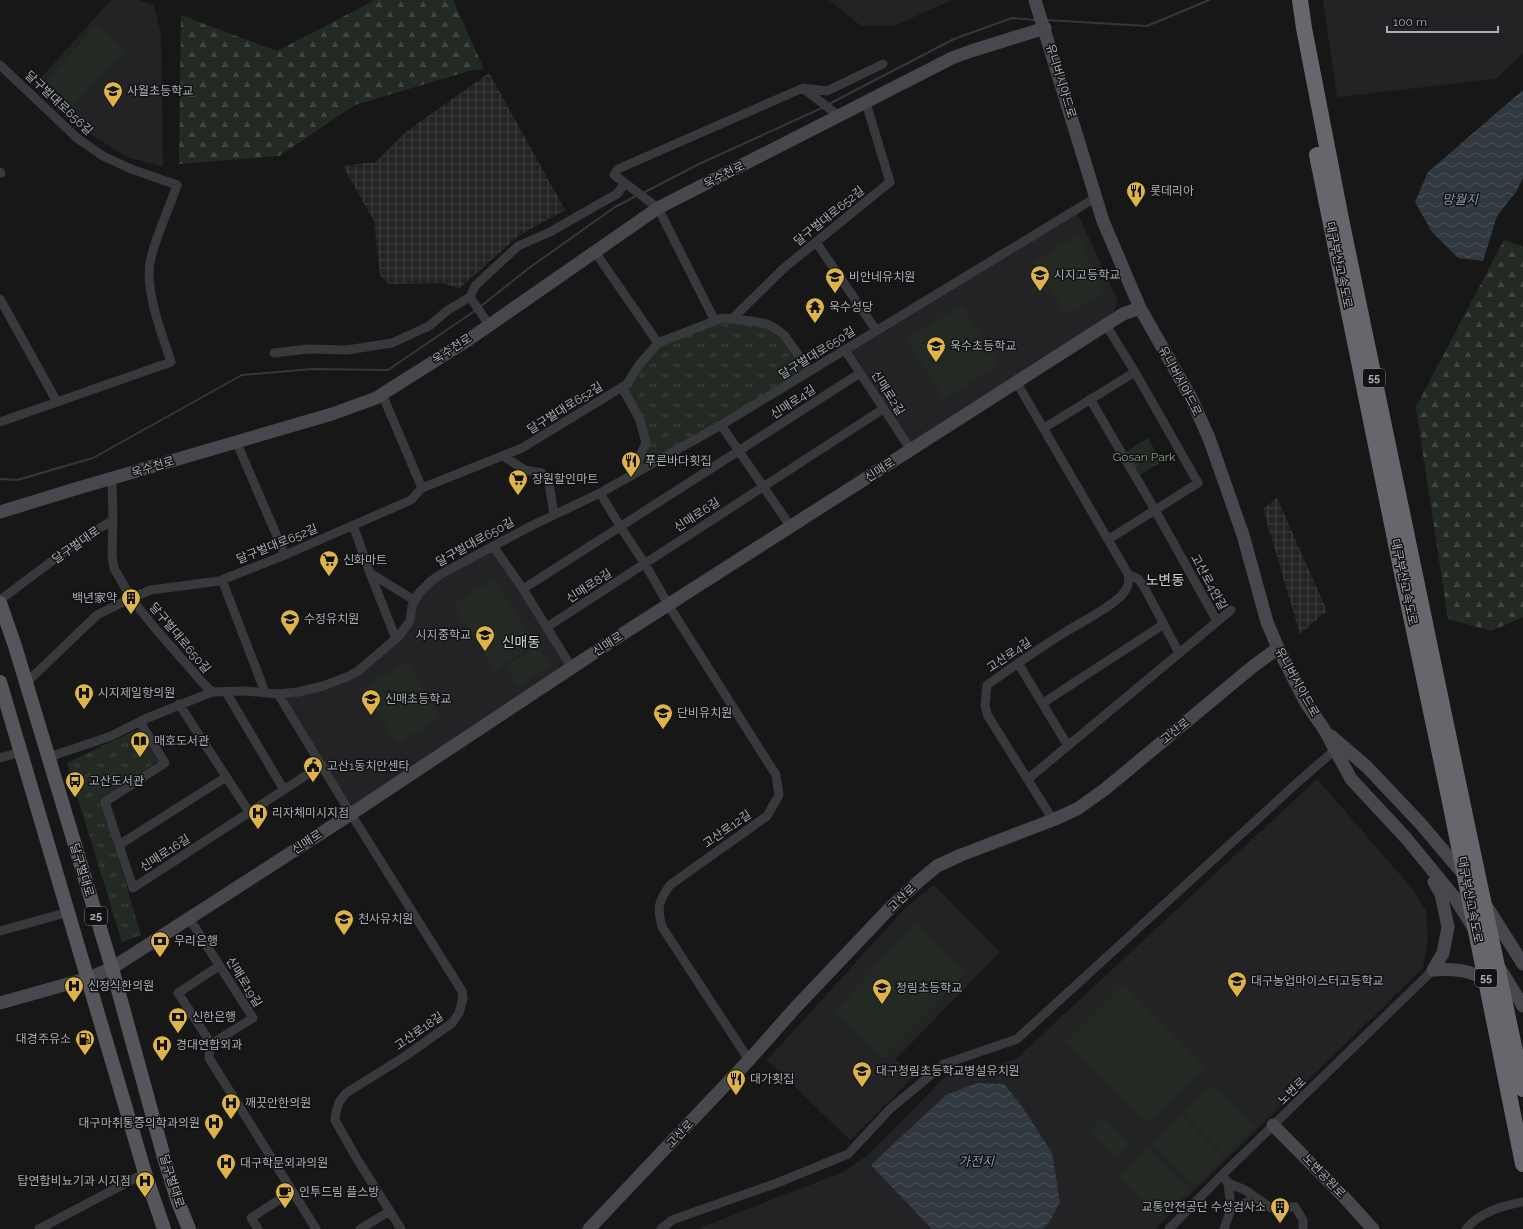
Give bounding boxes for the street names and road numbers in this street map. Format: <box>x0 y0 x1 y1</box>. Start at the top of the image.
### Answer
street label: 유니버시아드로 <box>1043 42 1079 120</box>
street label: 달구벌대로656길 <box>22 68 96 138</box>
street label: 욱수천로 <box>701 159 747 191</box>
street label: 달구벌대로652길 <box>791 183 867 249</box>
street label: 대구부산고속도로 <box>1323 220 1355 310</box>
street label: 달구벌대로650길 <box>776 324 858 382</box>
street label: 욱수천로 <box>430 331 474 367</box>
street label: 유니버시아드로 <box>1156 344 1204 418</box>
street label: 신매로2길 <box>868 368 908 418</box>
road number: 55 <box>1363 369 1385 387</box>
street label: 달구벌대로652길 <box>525 379 605 437</box>
street label: 신매로4길 <box>768 382 818 422</box>
street label: 욱수천로 <box>130 454 176 480</box>
street label: 신매로 <box>862 455 898 485</box>
street label: 신매로6길 <box>672 495 722 535</box>
street label: 달구벌대로650길 <box>433 515 517 569</box>
street label: 달구벌대로652길 <box>234 521 320 567</box>
street label: 달구벌대로 <box>49 523 103 567</box>
street label: 대구부산고속도로 <box>1388 537 1420 627</box>
street label: 고산로4안길 <box>1188 552 1230 612</box>
street label: 신매로8길 <box>564 566 614 606</box>
street label: 달구벌대로650길 <box>147 600 213 676</box>
street label: 신매로 <box>590 629 626 659</box>
street label: 고산로4길 <box>984 635 1034 675</box>
street label: 유니버시아드로 <box>1272 645 1322 719</box>
street label: 고산로 <box>1158 715 1192 747</box>
street label: 고산로12길 <box>700 807 754 851</box>
street label: 신매로 <box>289 827 325 857</box>
street label: 신매로16길 <box>137 832 193 874</box>
street label: 달구벌대로 <box>67 842 97 898</box>
street label: 대구부산고속도로 <box>1455 855 1485 945</box>
street label: 고산로 <box>885 881 919 915</box>
road number: 25 <box>85 907 107 925</box>
street label: 신매로19길 <box>223 954 265 1010</box>
road number: 55 <box>1475 969 1497 987</box>
street label: 고산로18길 <box>392 1009 446 1053</box>
street label: 노변로 <box>1275 1074 1309 1108</box>
street label: 고산로 <box>664 1117 696 1151</box>
street label: 노변공원로 <box>1300 1151 1348 1201</box>
street label: 달구벌대로 <box>157 1153 187 1209</box>

